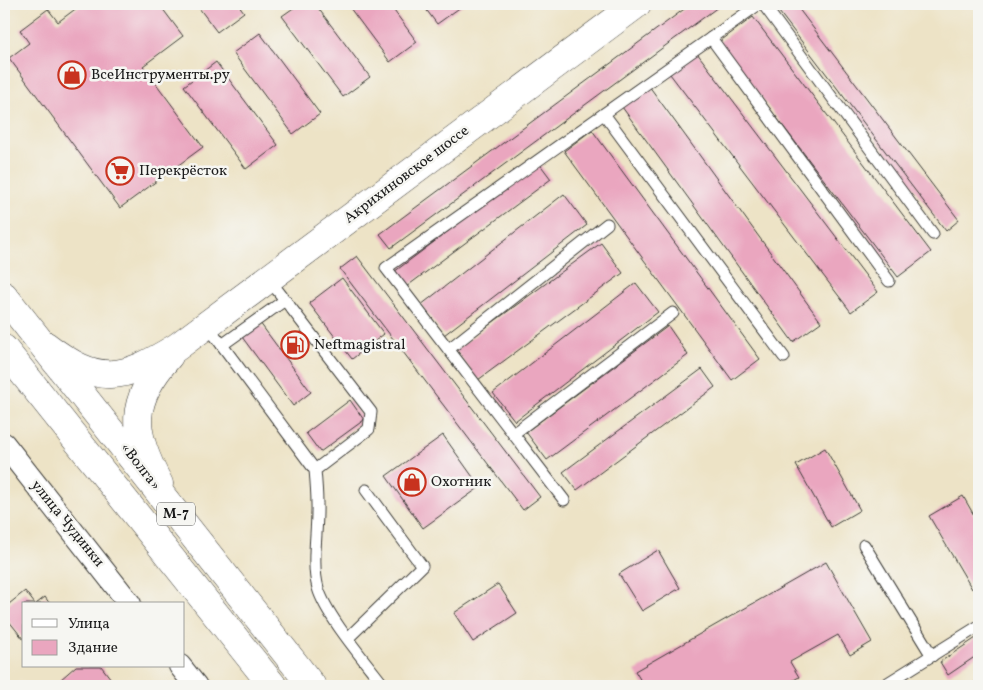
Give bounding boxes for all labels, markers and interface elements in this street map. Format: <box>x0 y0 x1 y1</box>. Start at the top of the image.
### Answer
shop icon: ВсеИнструменты.ру <box>57 60 87 90</box>
place label: ВсеИнструменты.ру <box>91 65 230 86</box>
street label: Акрихиновское шоссе <box>340 121 474 229</box>
supermarket icon: Перекрёсток <box>105 156 135 186</box>
place label: Перекрёсток <box>139 161 227 182</box>
fuel station icon: Neftmagistral <box>280 330 310 360</box>
place label: Neftmagistral <box>314 335 405 356</box>
street label: «Волга» <box>115 439 165 495</box>
shop icon: Охотник <box>397 467 427 497</box>
place label: Охотник <box>431 472 491 493</box>
street label: улица Чудинки <box>25 476 109 572</box>
road number: М-7 <box>157 502 195 526</box>
legend <box>22 602 185 668</box>
text: Улица <box>68 614 110 635</box>
text: Здание <box>68 638 118 659</box>

